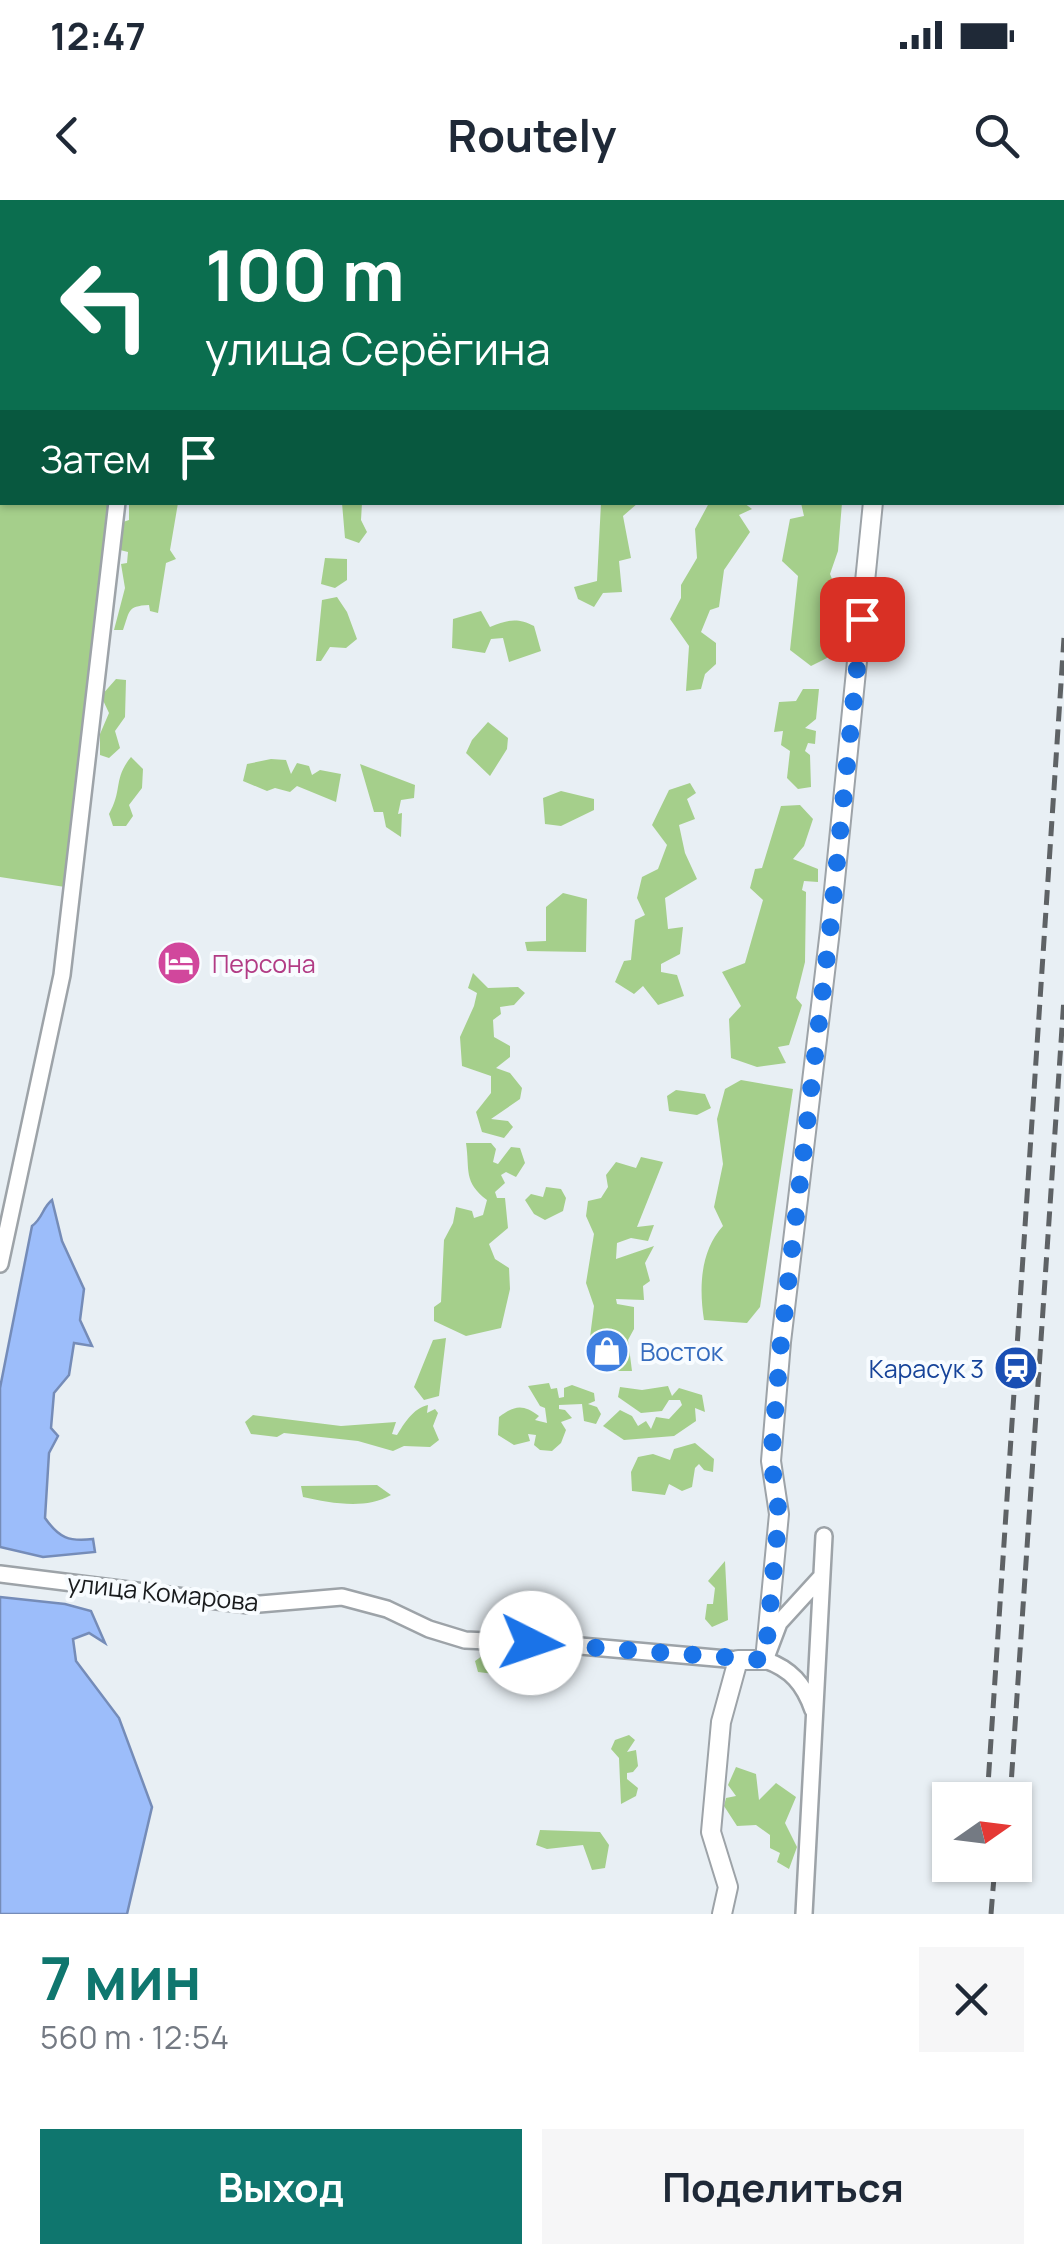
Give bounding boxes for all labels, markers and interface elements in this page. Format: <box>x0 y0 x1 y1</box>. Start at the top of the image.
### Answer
text: 12:47 <box>50 9 146 61</box>
text: Routely <box>448 104 616 166</box>
icon: back <box>40 108 95 163</box>
icon: search <box>969 108 1024 163</box>
text: 100 m <box>205 226 405 322</box>
icon: left <box>40 240 170 370</box>
text: улица Серёгина <box>205 317 551 379</box>
icon: arrive <box>171 430 226 485</box>
text: Затем <box>40 432 151 484</box>
pin <box>820 577 905 662</box>
icon: arrive <box>835 592 890 647</box>
hotel icon: Персона <box>156 940 202 986</box>
place label: Персона <box>212 946 316 981</box>
shop icon: Восток <box>584 1328 630 1374</box>
place label: Восток <box>640 1334 724 1369</box>
station icon: Карасук 3 <box>993 1345 1039 1391</box>
place label: Карасук 3 <box>869 1351 984 1386</box>
street label: улица Комарова <box>66 1565 260 1619</box>
position arrow <box>479 1591 583 1695</box>
north arrow <box>932 1782 1032 1882</box>
map controls <box>932 1782 1032 1882</box>
text: 7 мин <box>40 1936 201 2018</box>
button: close <box>919 1947 1024 2052</box>
text: 560 m · 12:54 <box>40 2015 229 2059</box>
button: Выход <box>40 2129 522 2244</box>
button: Поделиться <box>542 2129 1024 2244</box>

